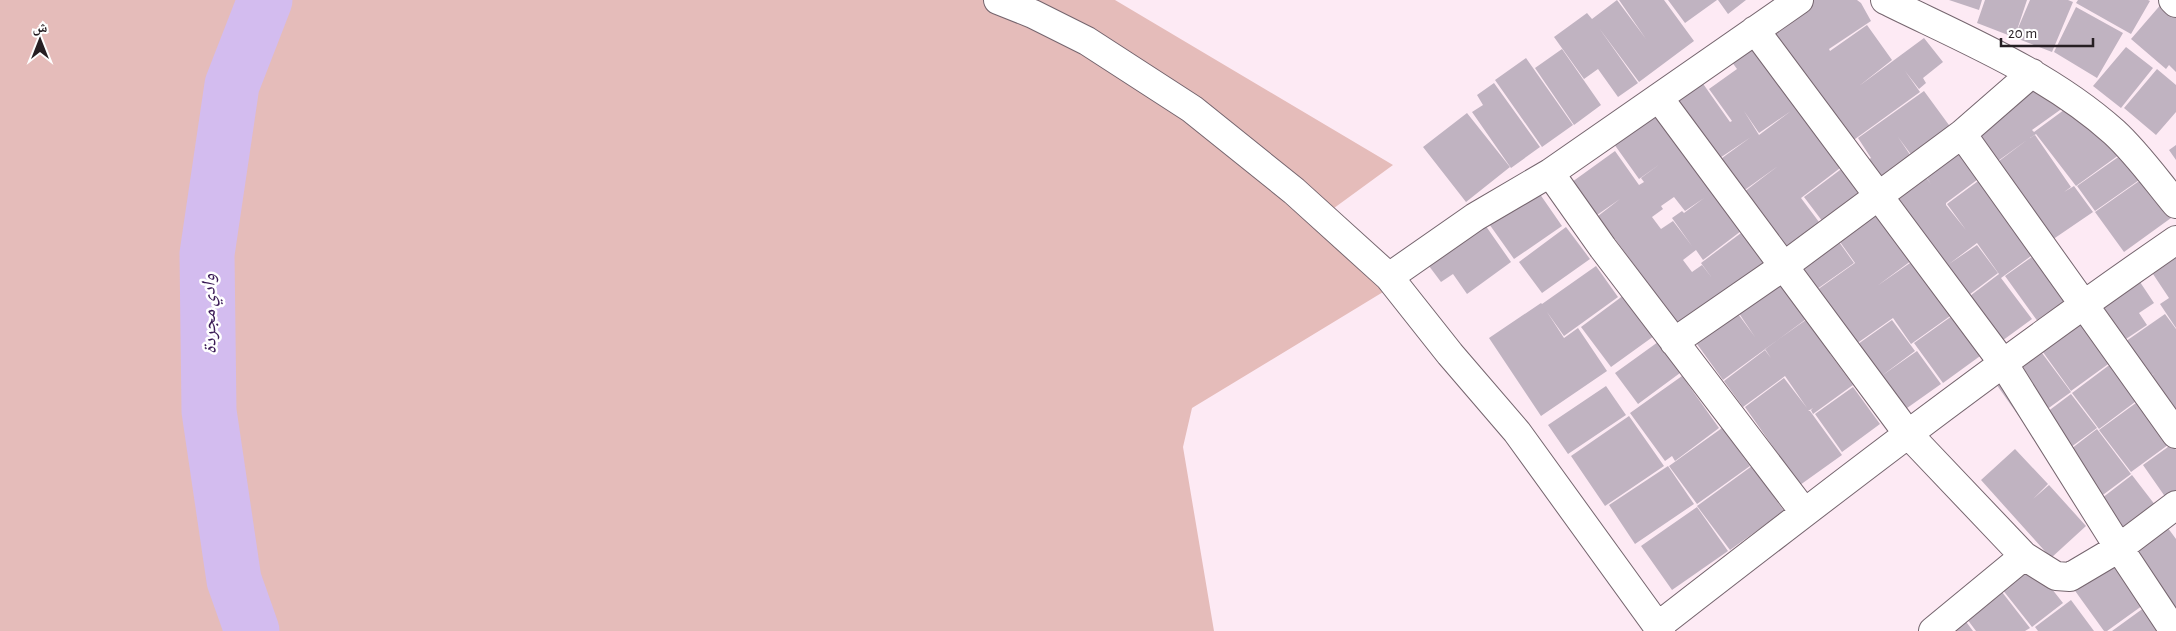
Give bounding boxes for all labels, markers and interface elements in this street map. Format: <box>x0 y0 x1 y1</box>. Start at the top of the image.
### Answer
north arrow <box>15 15 65 65</box>
scale bar <box>2001 15 2094 47</box>
text: ش <box>33 21 48 36</box>
text: 20 m <box>2008 26 2037 41</box>
water label: وادي مجردة <box>199 273 225 354</box>

